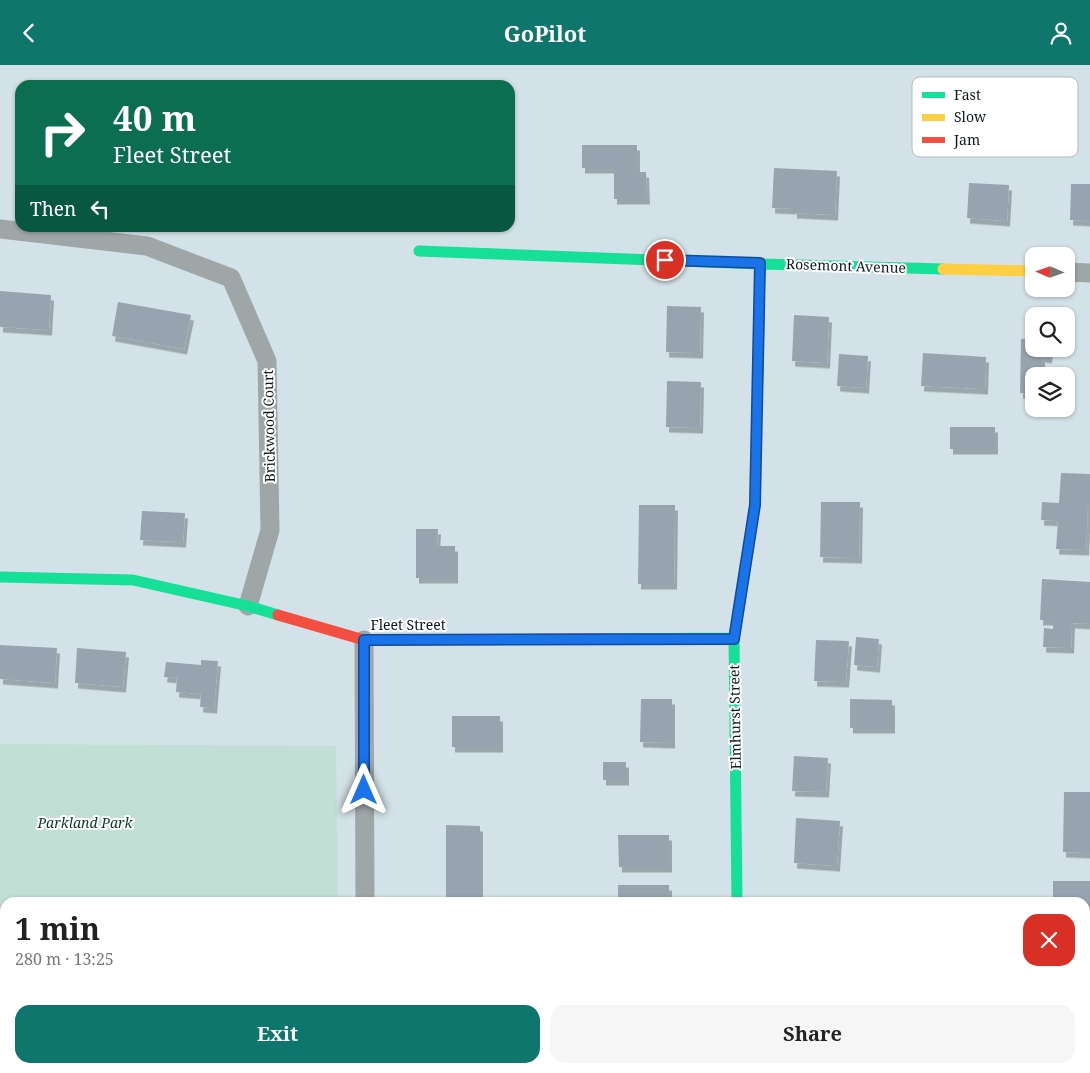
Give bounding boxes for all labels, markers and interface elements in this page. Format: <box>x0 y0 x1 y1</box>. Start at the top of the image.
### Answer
text: GoPilot <box>504 18 586 48</box>
icon: back <box>15 19 43 47</box>
icon: person <box>1047 19 1075 47</box>
legend <box>912 77 1078 157</box>
text: Fast <box>954 85 981 104</box>
text: 40 m <box>113 94 196 141</box>
icon: right <box>30 100 95 165</box>
text: Slow <box>954 107 987 126</box>
text: Jam <box>953 130 980 149</box>
text: Fleet Street <box>113 139 231 169</box>
icon: left <box>86 195 114 223</box>
text: Then <box>30 196 76 222</box>
pin <box>644 239 686 281</box>
icon: arrive <box>651 246 679 274</box>
north arrow <box>1025 247 1075 297</box>
map controls <box>1025 247 1075 417</box>
street label: Rosemont Avenue <box>786 254 906 277</box>
button: search <box>1025 307 1075 357</box>
button: layers <box>1025 367 1075 417</box>
street label: Brickwood Court <box>258 369 279 483</box>
street label: Fleet Street <box>370 615 446 634</box>
street label: Elmhurst Street <box>724 664 745 769</box>
position arrow <box>337 763 389 815</box>
park label: Parkland Park <box>36 813 134 832</box>
text: 1 min <box>15 908 100 949</box>
button: close <box>1023 914 1075 966</box>
text: 280 m · 13:25 <box>15 948 114 970</box>
button: Exit <box>15 1005 540 1063</box>
button: Share <box>550 1005 1075 1063</box>

